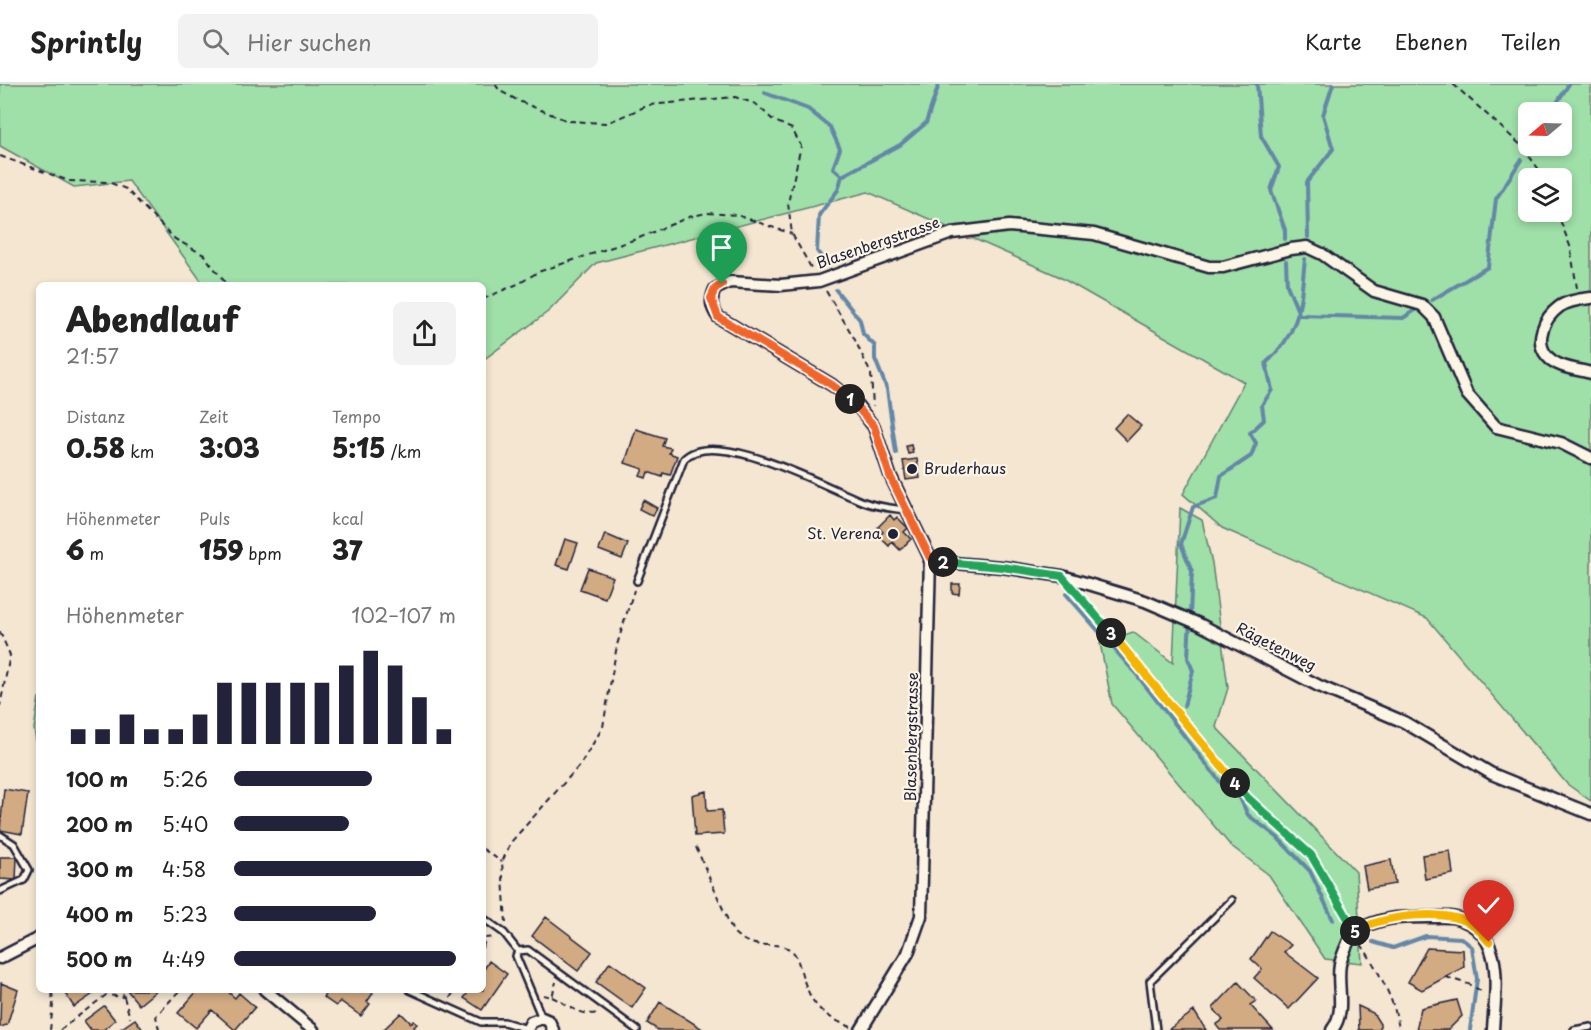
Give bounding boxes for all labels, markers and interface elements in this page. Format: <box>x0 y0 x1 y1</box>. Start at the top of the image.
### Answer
search box <box>178 14 598 68</box>
text: Sprintly <box>30 20 142 63</box>
icon: search <box>199 25 232 58</box>
text: Hier suchen <box>247 25 371 58</box>
text: Karte <box>1305 25 1362 57</box>
text: Ebenen <box>1395 25 1468 57</box>
text: Teilen <box>1501 25 1561 57</box>
north arrow <box>1518 102 1572 156</box>
map controls <box>1518 102 1572 222</box>
button: layers <box>1518 168 1572 222</box>
street label: Blasenbergstrasse <box>813 210 942 274</box>
pin <box>696 222 747 284</box>
icon: arrive <box>705 231 738 264</box>
text: Abendlauf <box>66 293 239 343</box>
button: share <box>393 302 456 365</box>
text: 21:57 <box>66 341 119 371</box>
pin: 1 <box>835 384 865 414</box>
text: 1 <box>846 387 854 411</box>
text: Distanz <box>66 404 125 428</box>
text: Zeit <box>199 404 228 428</box>
text: Tempo <box>332 404 381 428</box>
text: 0.58 <box>66 428 125 467</box>
text: 3:03 <box>199 428 260 467</box>
text: 5:15 <box>332 428 386 467</box>
text: km <box>125 439 154 463</box>
text: /km <box>386 439 421 463</box>
place label: Bruderhaus <box>924 456 1006 479</box>
marker: Bruderhaus <box>905 462 919 476</box>
text: Höhenmeter <box>66 506 160 530</box>
text: Puls <box>199 506 230 530</box>
text: kcal <box>332 506 364 530</box>
place label: St. Verena <box>807 521 882 544</box>
marker: St. Verena <box>886 527 900 541</box>
text: 6 <box>66 530 84 569</box>
text: 159 <box>199 530 243 569</box>
text: 37 <box>332 530 362 569</box>
text: m <box>84 541 104 565</box>
text: bpm <box>243 541 282 565</box>
pin: 2 <box>928 547 958 577</box>
text: 2 <box>937 550 949 574</box>
text: Höhenmeter <box>66 600 184 630</box>
text: 102–107 m <box>351 600 456 630</box>
street label: Rägetenweg <box>1232 616 1321 676</box>
pin: 3 <box>1096 618 1126 648</box>
text: 3 <box>1106 621 1116 645</box>
street label: Blasenbergstrasse <box>898 672 923 802</box>
text: 100 m <box>66 764 128 794</box>
text: 5:26 <box>162 764 208 794</box>
pin: 4 <box>1220 768 1250 798</box>
text: 4 <box>1230 771 1240 795</box>
text: 200 m <box>66 809 133 839</box>
text: 5:40 <box>162 809 208 839</box>
text: 300 m <box>66 854 134 884</box>
text: 4:58 <box>162 854 206 884</box>
pin <box>1463 880 1514 942</box>
icon: check <box>1472 889 1505 922</box>
text: 400 m <box>66 899 134 929</box>
text: 5:23 <box>162 899 208 929</box>
pin: 5 <box>1340 916 1370 946</box>
text: 5 <box>1350 919 1360 943</box>
text: 500 m <box>66 944 133 974</box>
text: 4:49 <box>162 944 205 974</box>

